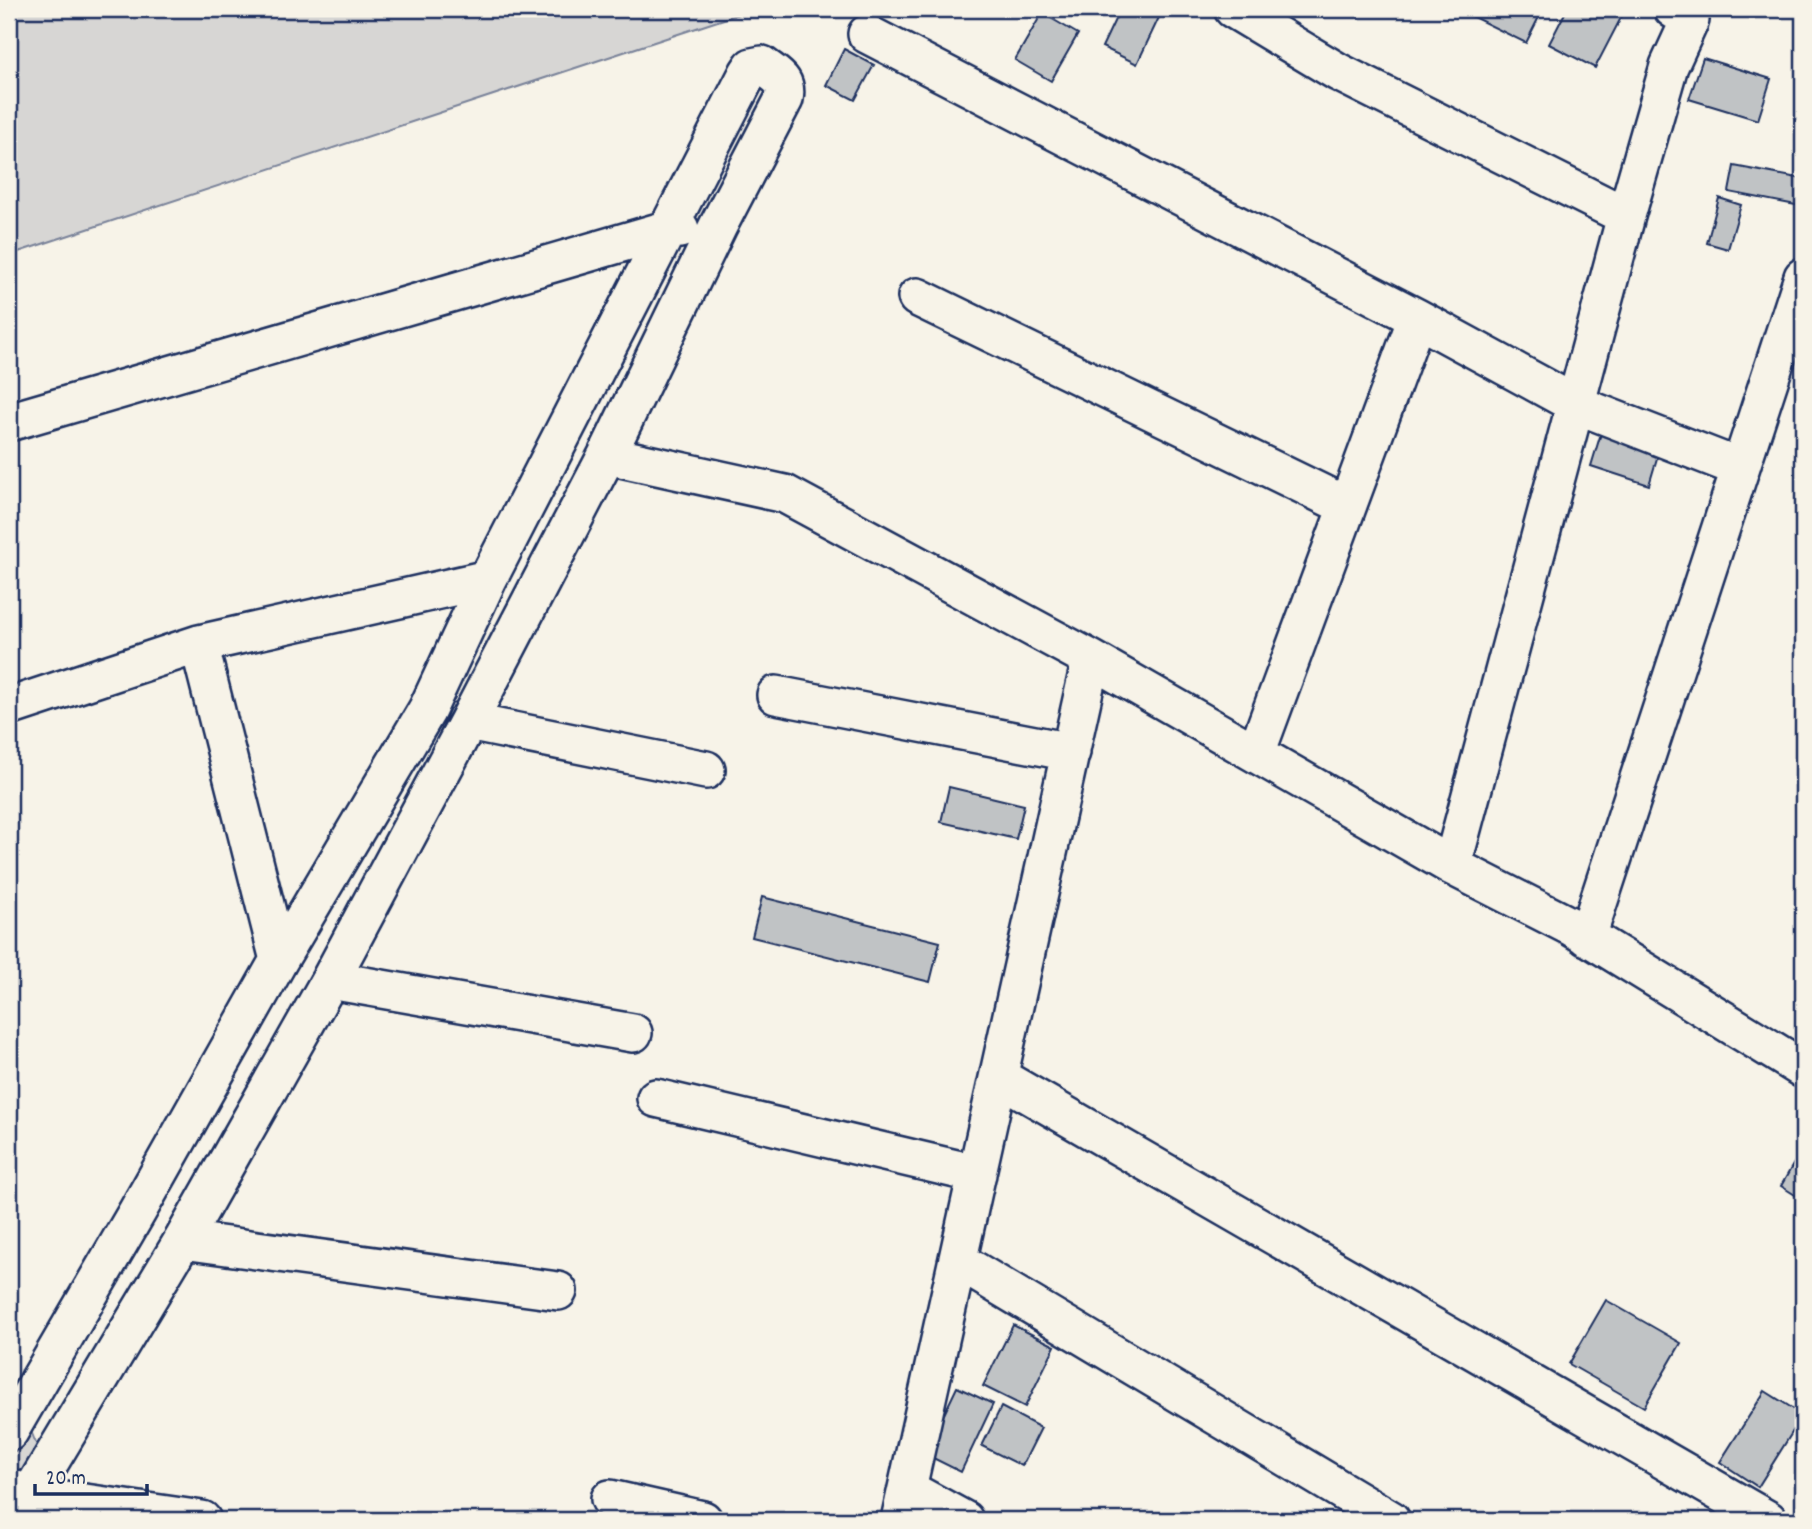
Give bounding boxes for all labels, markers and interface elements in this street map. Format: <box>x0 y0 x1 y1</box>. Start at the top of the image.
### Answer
scale bar <box>35 1452 147 1496</box>
text: 20 m <box>46 1465 86 1495</box>

